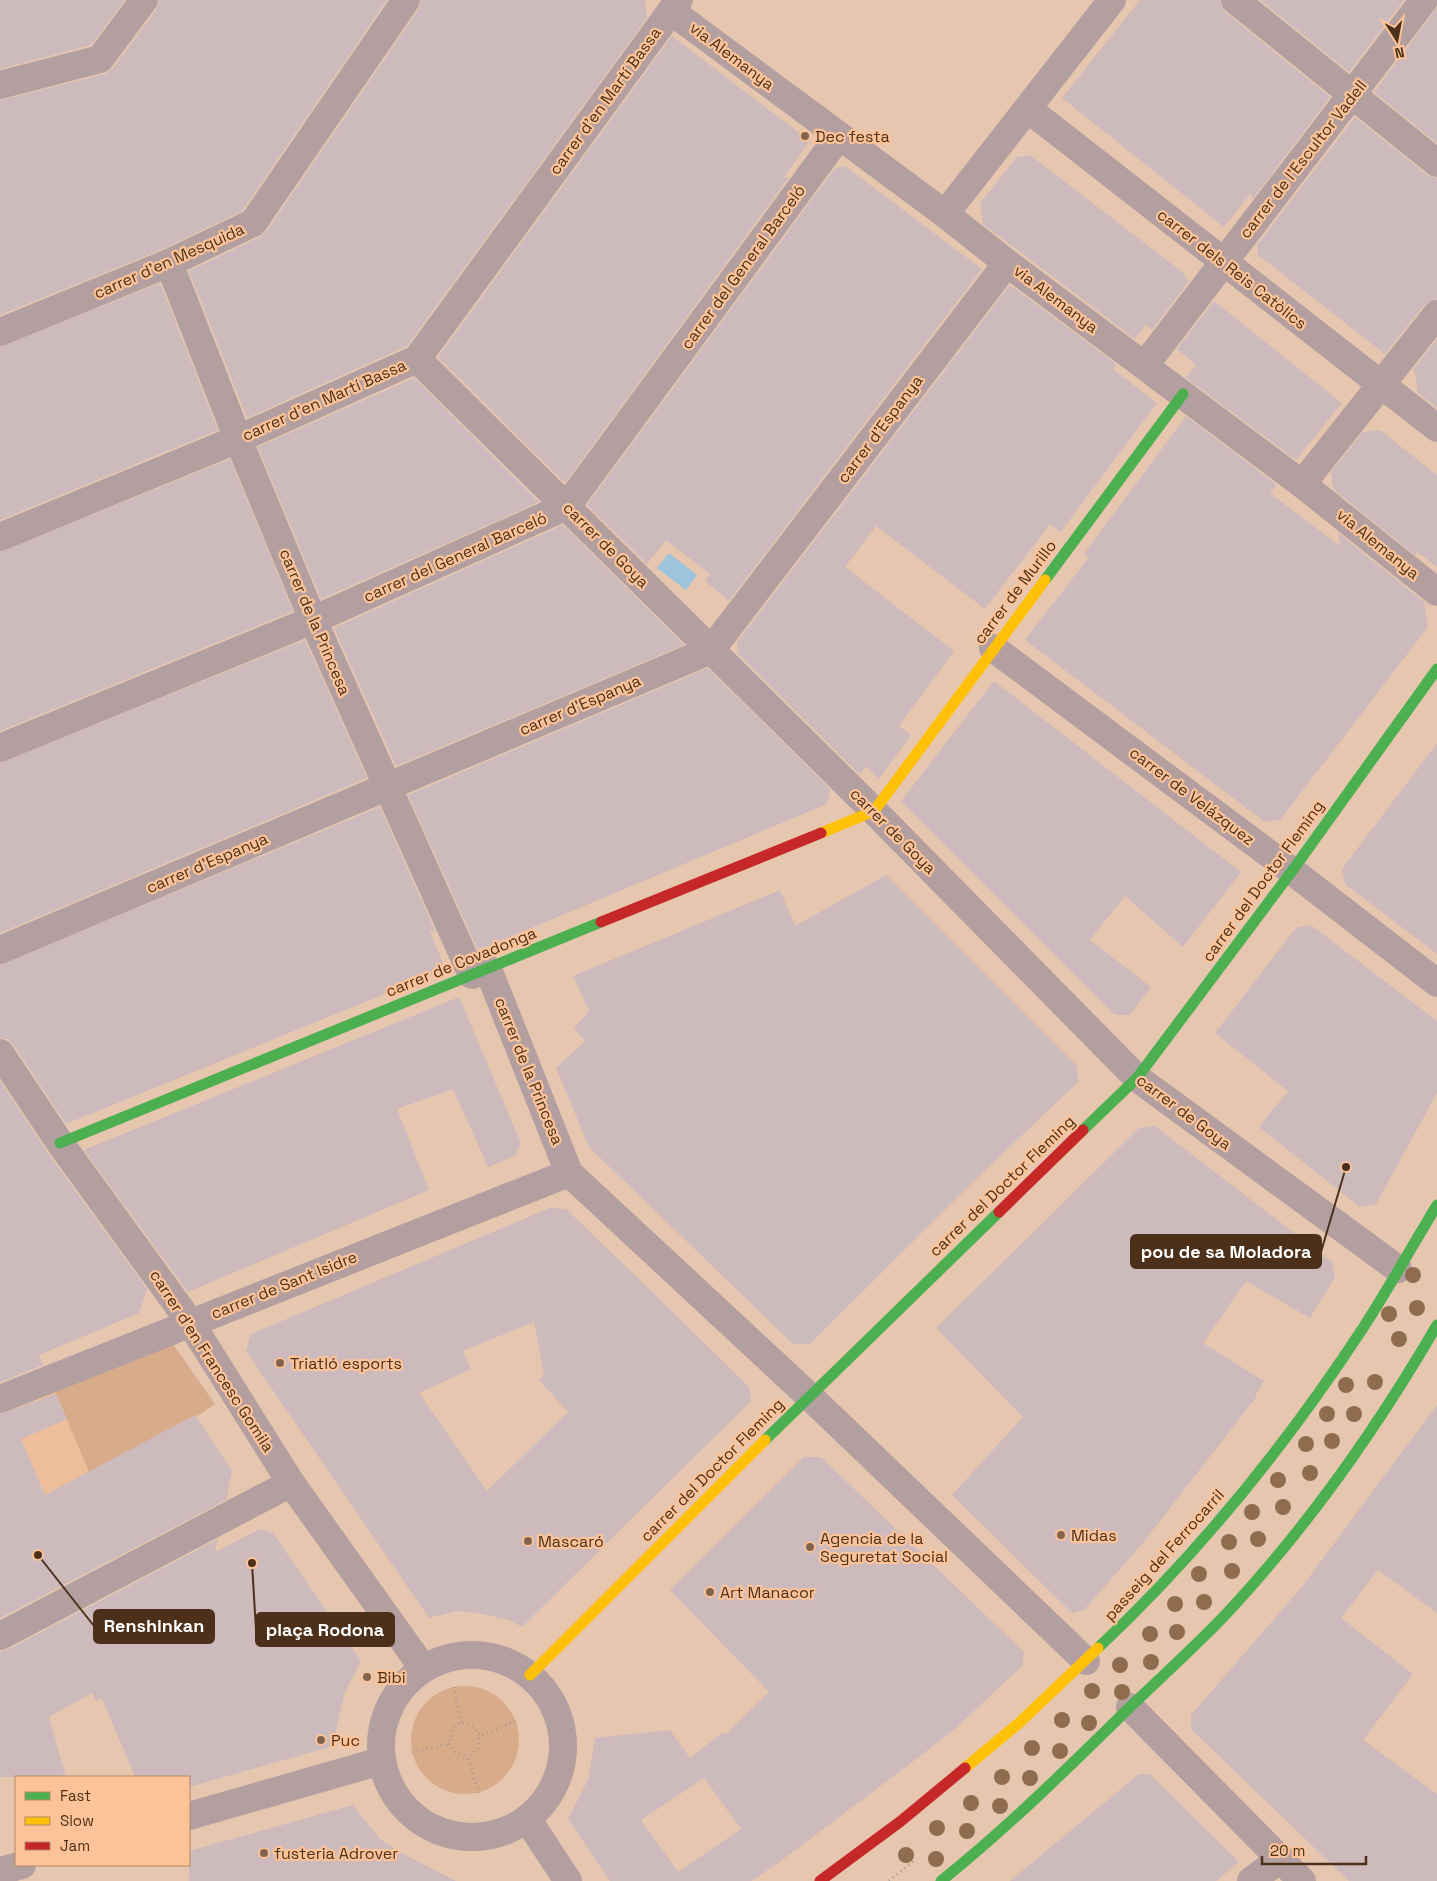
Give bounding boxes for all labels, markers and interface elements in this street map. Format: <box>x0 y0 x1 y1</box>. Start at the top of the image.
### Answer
north arrow <box>1372 15 1422 65</box>
street label: via Alemanya <box>685 17 779 95</box>
street label: carrer d'en Martí Bassa <box>544 23 666 179</box>
text: N <box>1393 43 1406 62</box>
street label: carrer de l'Escultor Vadell <box>1235 75 1371 243</box>
place label: Dec festa <box>815 126 890 147</box>
marker: Dec festa <box>799 130 811 142</box>
street label: carrer del General Barceló <box>676 180 810 354</box>
street label: carrer dels Reis Catòlics <box>1153 204 1311 334</box>
street label: carrer d'en Mesquida <box>90 218 248 304</box>
street label: via Alemanya <box>1009 260 1103 338</box>
street label: carrer d'en Martí Bassa <box>239 354 409 446</box>
street label: carrer d'Espanya <box>832 371 928 487</box>
street label: carrer de Goya <box>558 497 654 593</box>
street label: via Alemanya <box>1332 504 1424 584</box>
street label: carrer del General Barceló <box>360 507 550 607</box>
street label: carrer de Murillo <box>969 536 1061 648</box>
street label: carrer de la Princesa <box>275 546 355 698</box>
street label: carrer d'Espanya <box>516 670 644 740</box>
street label: carrer de Velázquez <box>1125 742 1259 850</box>
street label: carrer de Goya <box>845 783 941 879</box>
street label: carrer del Doctor Fleming <box>1197 796 1329 966</box>
street label: carrer d'Espanya <box>143 828 271 898</box>
street label: carrer de Covadonga <box>383 922 539 1002</box>
street label: carrer de la Princesa <box>490 994 568 1148</box>
street label: carrer de Goya <box>1132 1069 1236 1155</box>
street label: carrer del Doctor Fleming <box>925 1111 1079 1261</box>
callout: pou de sa Moladora <box>1131 1235 1321 1268</box>
text: pou de sa Moladora <box>1141 1240 1312 1263</box>
street label: carrer de Sant Isidre <box>208 1246 360 1324</box>
street label: carrer d'en Francesc Gomila <box>145 1266 279 1456</box>
place label: Triatló esports <box>290 1353 402 1374</box>
marker: Triatló esports <box>274 1357 286 1369</box>
street label: carrer del Doctor Fleming <box>636 1394 788 1546</box>
street label: passeig del Ferrocarril <box>1099 1485 1229 1625</box>
place label: Midas <box>1071 1525 1117 1546</box>
place label: Agencia de la Seguretat Social <box>820 1528 948 1567</box>
marker: Midas <box>1055 1529 1067 1541</box>
place label: Mascaró <box>538 1531 604 1552</box>
marker: Mascaró <box>522 1535 534 1547</box>
marker: Agencia de la Seguretat Social <box>804 1541 816 1553</box>
place label: Art Manacor <box>720 1582 815 1603</box>
marker: Art Manacor <box>704 1586 716 1598</box>
callout: Renshinkan <box>94 1610 214 1643</box>
callout: plaça Rodona <box>256 1613 394 1646</box>
text: Renshinkan <box>104 1614 204 1637</box>
text: plaça Rodona <box>266 1618 385 1641</box>
place label: Bibi <box>377 1667 406 1688</box>
marker: Bibi <box>361 1671 373 1683</box>
place label: Puc <box>331 1730 360 1751</box>
marker: Puc <box>315 1734 327 1746</box>
legend <box>15 1776 190 1866</box>
text: Fast <box>60 1786 91 1805</box>
text: Slow <box>60 1811 94 1830</box>
scale bar <box>1262 1834 1366 1866</box>
text: Jam <box>60 1836 90 1855</box>
text: 20 m <box>1270 1841 1305 1860</box>
place label: fusteria Adrover <box>274 1843 398 1864</box>
marker: fusteria Adrover <box>258 1847 270 1859</box>

